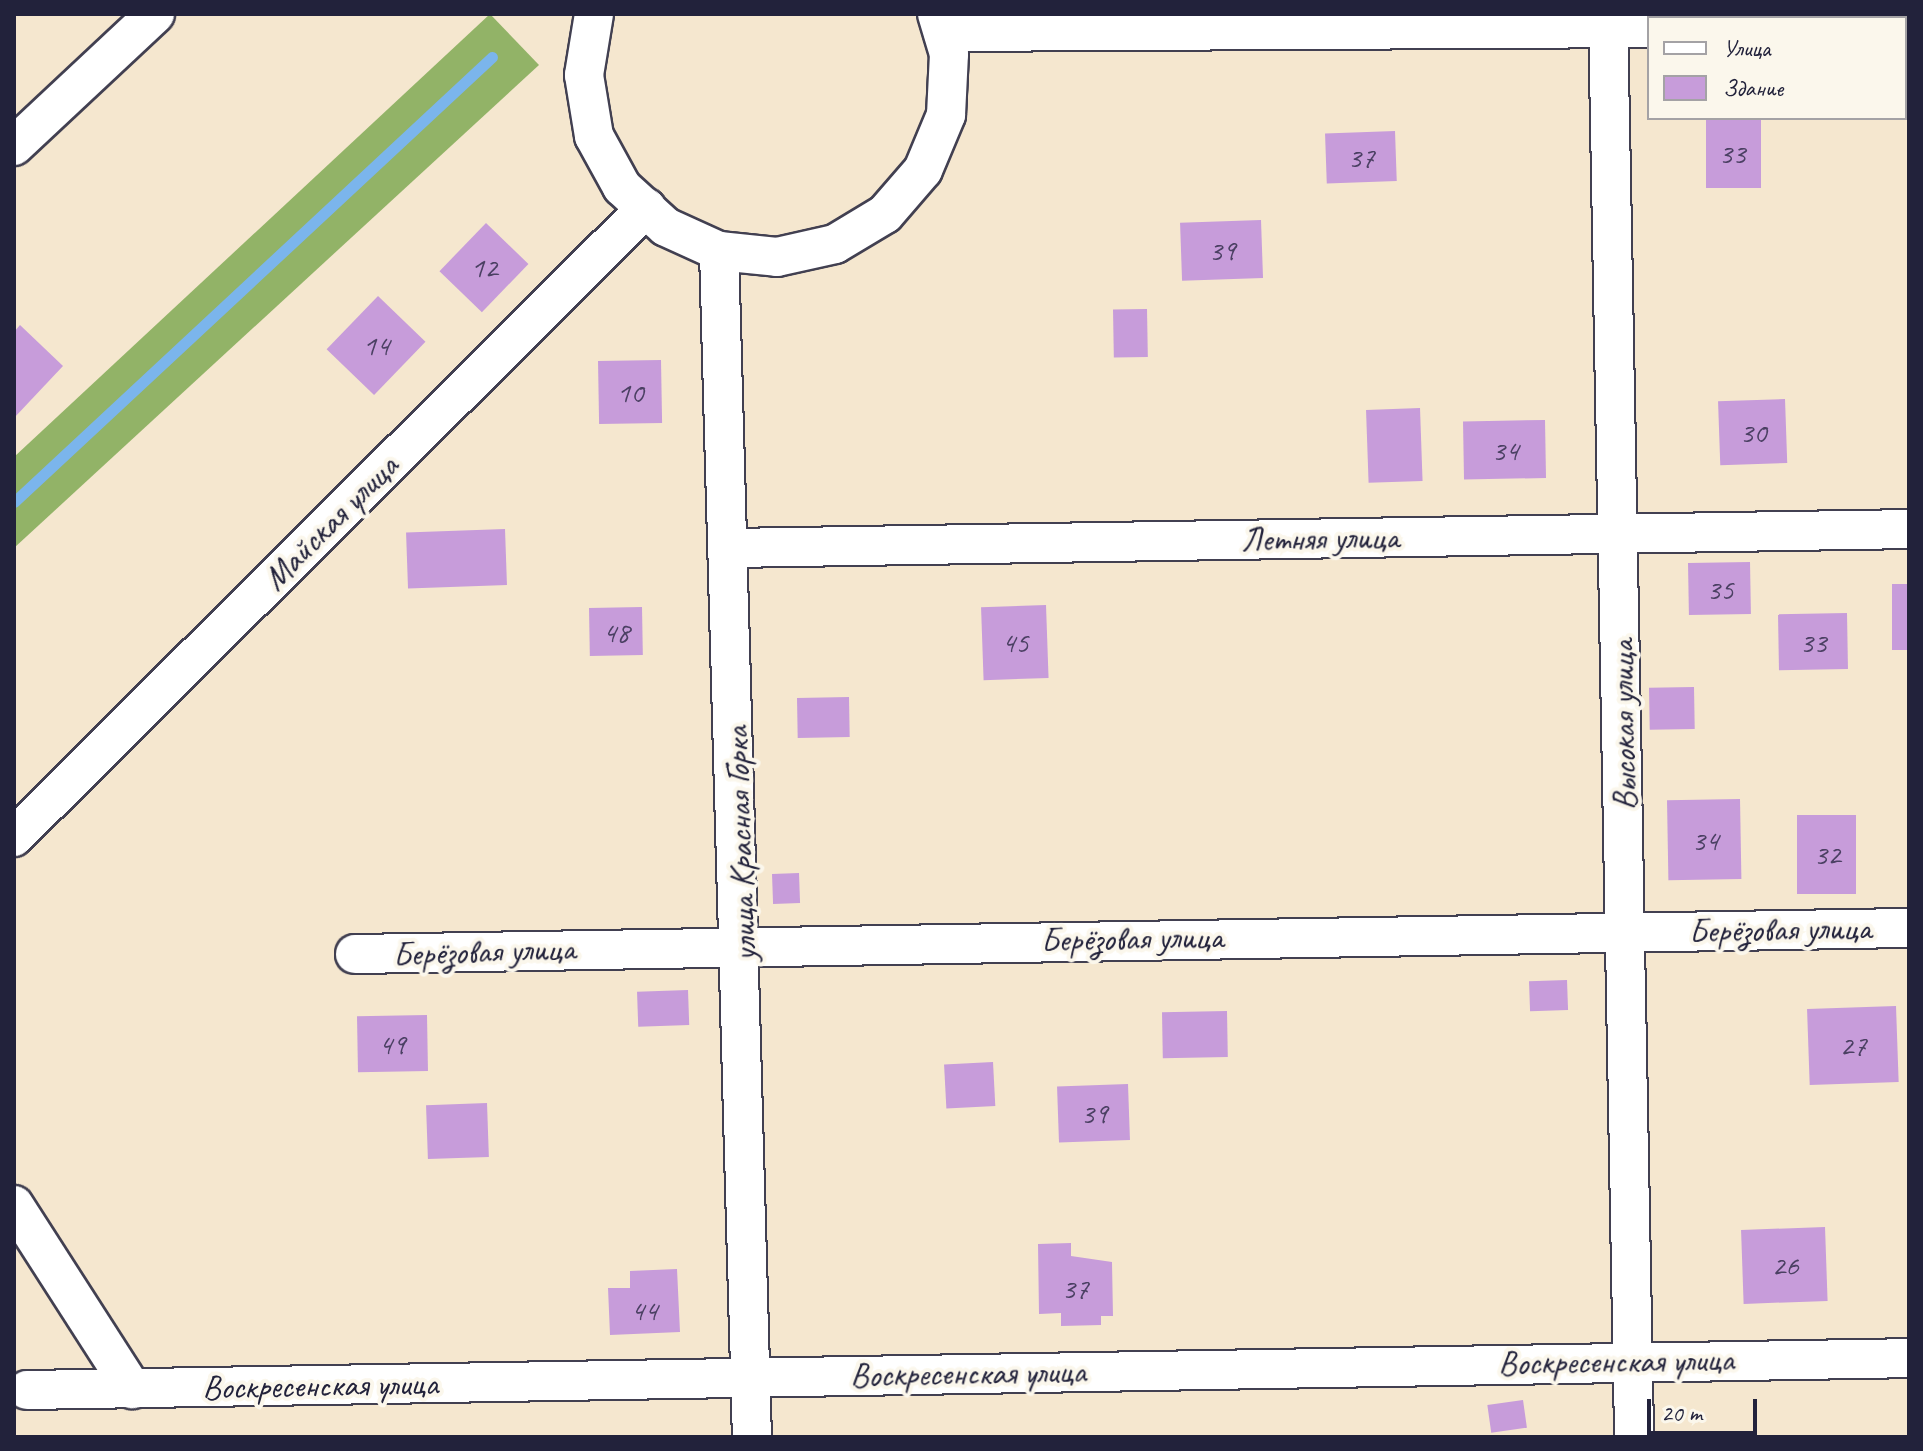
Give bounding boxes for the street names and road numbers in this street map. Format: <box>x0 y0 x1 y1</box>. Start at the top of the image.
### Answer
street label: Майская улица <box>253 445 407 599</box>
street label: Летняя улица <box>1241 516 1399 560</box>
street label: Высокая улица <box>1601 639 1645 811</box>
street label: улица Красная Горка <box>716 726 764 962</box>
street label: Берёзовая улица <box>1689 907 1871 951</box>
street label: Берёзовая улица <box>1041 916 1223 960</box>
street label: Берёзовая улица <box>392 927 576 975</box>
street label: Воскресенская улица <box>1496 1339 1736 1383</box>
street label: Воскресенская улица <box>848 1351 1088 1395</box>
street label: Воскресенская улица <box>200 1363 440 1407</box>

